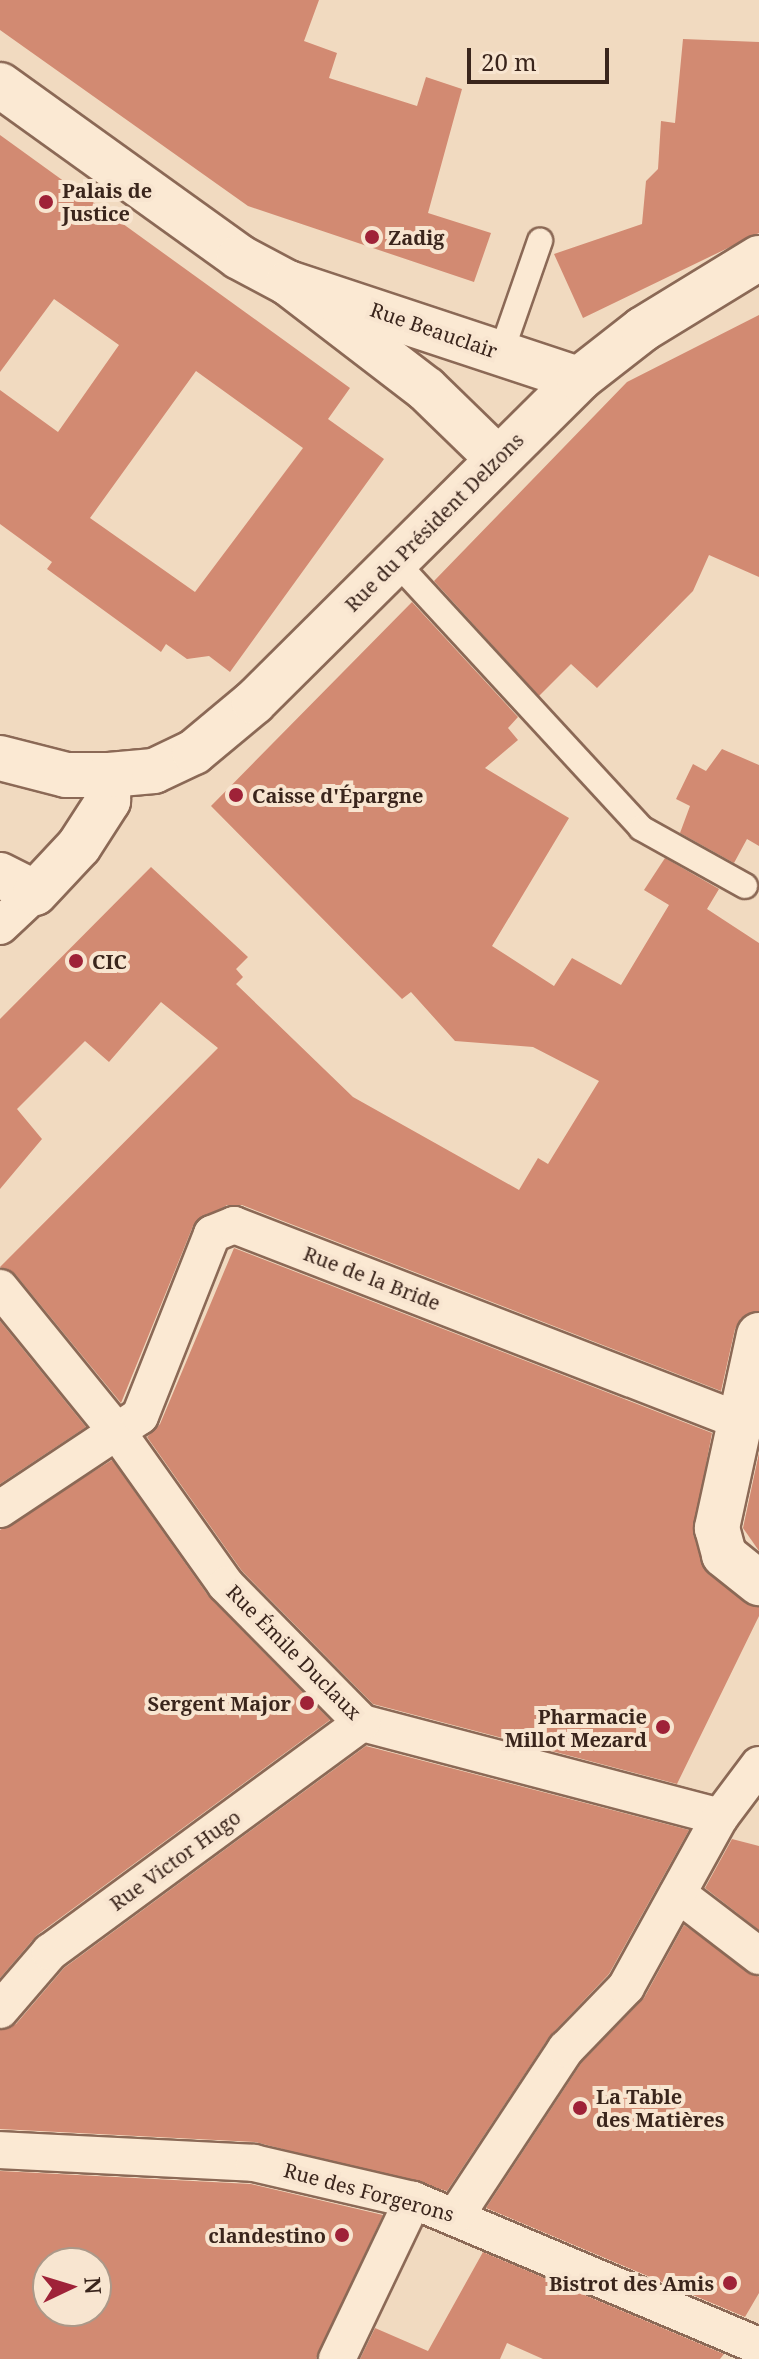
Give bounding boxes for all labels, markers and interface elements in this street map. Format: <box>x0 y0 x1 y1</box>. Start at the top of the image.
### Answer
scale bar <box>471 32 613 82</box>
text: 20 m <box>481 45 537 78</box>
place label: Palais de Justice <box>62 178 152 225</box>
marker: Palais de Justice <box>37 193 55 211</box>
place label: Zadig <box>388 225 445 249</box>
marker: Zadig <box>363 228 381 246</box>
street label: Rue Beauclair <box>367 297 501 363</box>
street label: Rue du Président Delzons <box>340 428 528 616</box>
place label: Caisse d'Épargne <box>252 783 423 807</box>
marker: Caisse d'Épargne <box>227 786 245 804</box>
place label: CIC <box>92 949 127 973</box>
marker: CIC <box>67 952 85 970</box>
street label: Rue de la Bride <box>300 1241 444 1315</box>
street label: Rue Émile Duclaux <box>222 1580 366 1724</box>
place label: Sergent Major <box>148 1691 291 1715</box>
marker: Sergent Major <box>298 1694 316 1712</box>
place label: Pharmacie Millot Mezard <box>505 1704 647 1751</box>
marker: Pharmacie Millot Mezard <box>654 1718 672 1736</box>
street label: Rue Victor Hugo <box>105 1805 245 1915</box>
place label: La Table des Matières <box>596 2084 724 2131</box>
marker: La Table des Matières <box>571 2099 589 2117</box>
street label: Rue des Forgerons <box>281 2158 457 2226</box>
place label: clandestino <box>208 2223 326 2247</box>
marker: clandestino <box>333 2226 351 2244</box>
north arrow <box>32 2247 112 2327</box>
place label: Bistrot des Amis <box>549 2271 714 2295</box>
marker: Bistrot des Amis <box>721 2274 739 2292</box>
text: N <box>78 2276 110 2295</box>

